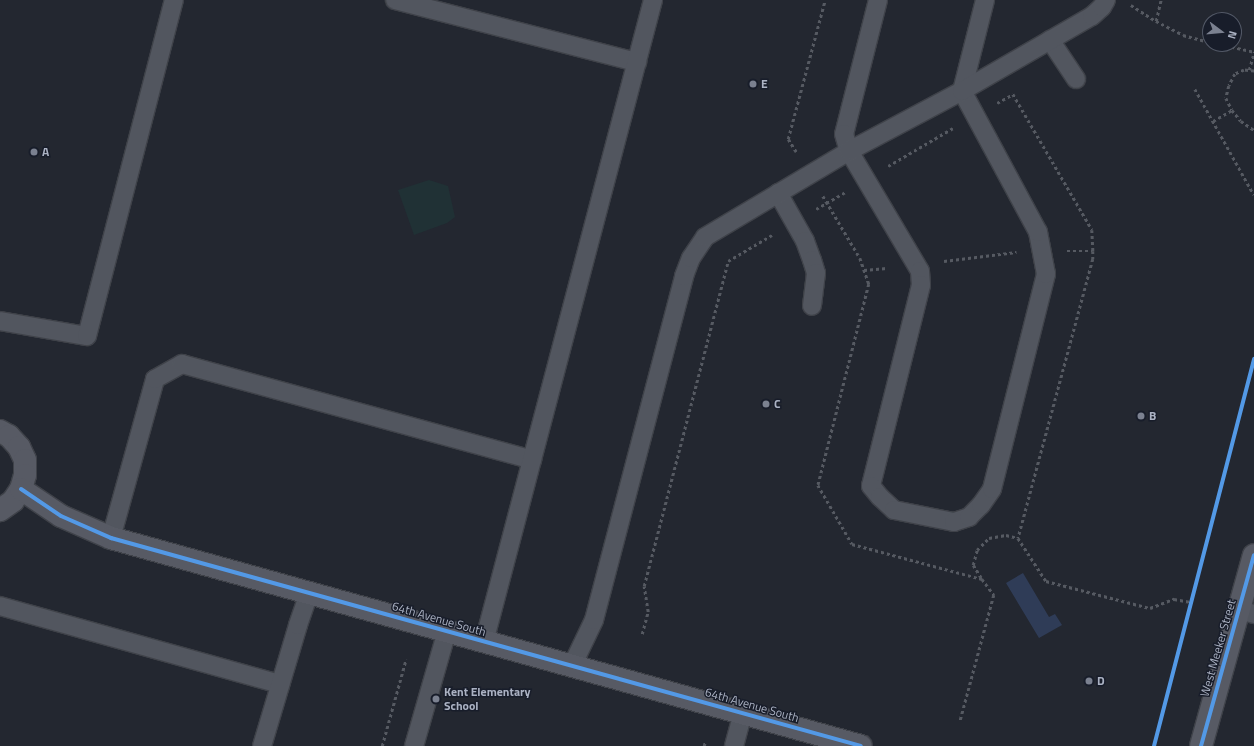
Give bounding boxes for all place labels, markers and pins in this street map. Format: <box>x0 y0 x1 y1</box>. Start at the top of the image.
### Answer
place label: E <box>761 77 768 91</box>
marker: E <box>748 79 758 89</box>
place label: A <box>42 145 49 159</box>
marker: A <box>29 147 39 157</box>
place label: C <box>774 397 781 411</box>
marker: C <box>761 399 771 409</box>
place label: B <box>1149 409 1156 423</box>
marker: B <box>1136 411 1146 421</box>
place label: D <box>1097 674 1105 688</box>
marker: D <box>1084 676 1094 686</box>
place label: Kent Elementary School <box>444 685 530 713</box>
marker: Kent Elementary School <box>431 694 441 704</box>

